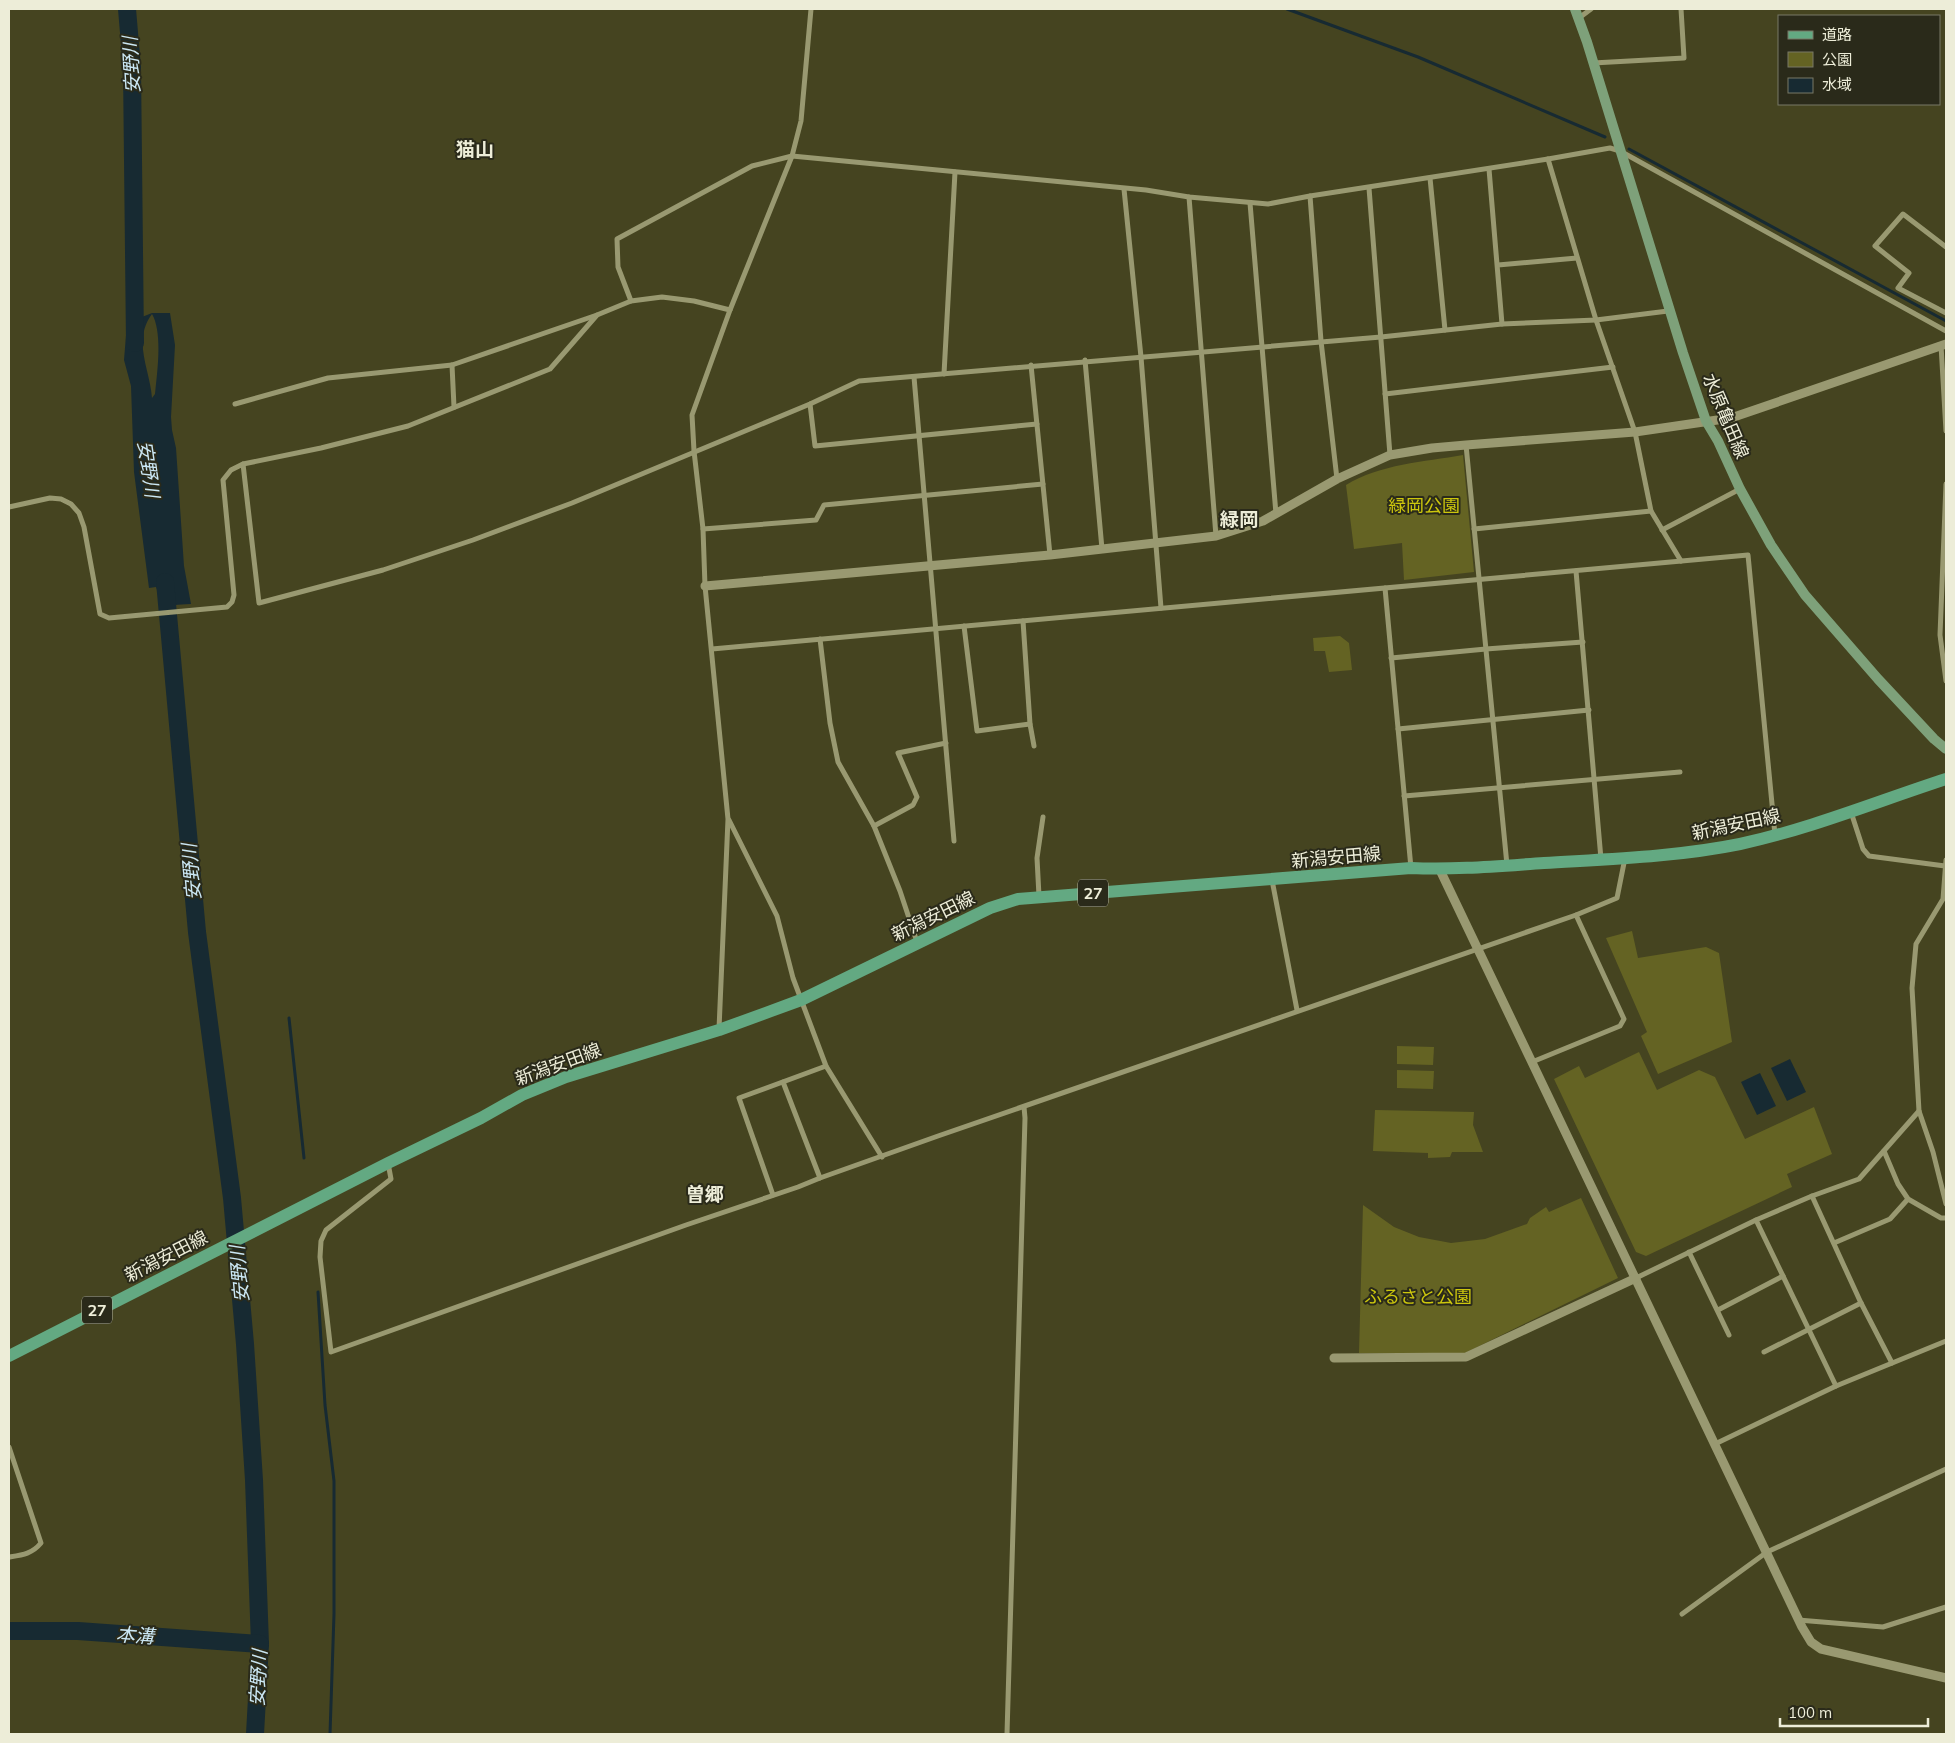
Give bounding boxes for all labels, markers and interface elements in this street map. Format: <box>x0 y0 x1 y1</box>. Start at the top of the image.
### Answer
legend <box>1778 15 1940 105</box>
text: 道路 <box>1822 25 1852 44</box>
water label: 安野川 <box>117 34 144 94</box>
text: 公園 <box>1822 50 1852 69</box>
text: 水域 <box>1822 75 1852 94</box>
district label: 猫山 <box>456 137 494 161</box>
street label: 水原亀田線 <box>1698 370 1754 462</box>
water label: 安野川 <box>133 439 165 501</box>
park label: 緑岡公園 <box>1388 494 1460 517</box>
district label: 緑岡 <box>1220 507 1258 531</box>
street label: 新潟安田線 <box>1690 803 1782 845</box>
water label: 安野川 <box>176 841 205 901</box>
street label: 新潟安田線 <box>1290 842 1382 872</box>
road number: 27 <box>1078 880 1108 906</box>
street label: 新潟安田線 <box>888 886 978 946</box>
street label: 新潟安田線 <box>512 1038 604 1090</box>
district label: 曽郷 <box>686 1182 724 1206</box>
street label: 新潟安田線 <box>121 1225 211 1287</box>
water label: 安野川 <box>224 1243 253 1303</box>
park label: ふるさと公園 <box>1364 1285 1472 1308</box>
road number: 27 <box>82 1296 112 1324</box>
water label: 本溝 <box>115 1622 158 1649</box>
water label: 安野川 <box>245 1647 272 1707</box>
scale bar <box>1780 1696 1928 1728</box>
text: 100 m <box>1788 1703 1832 1722</box>

